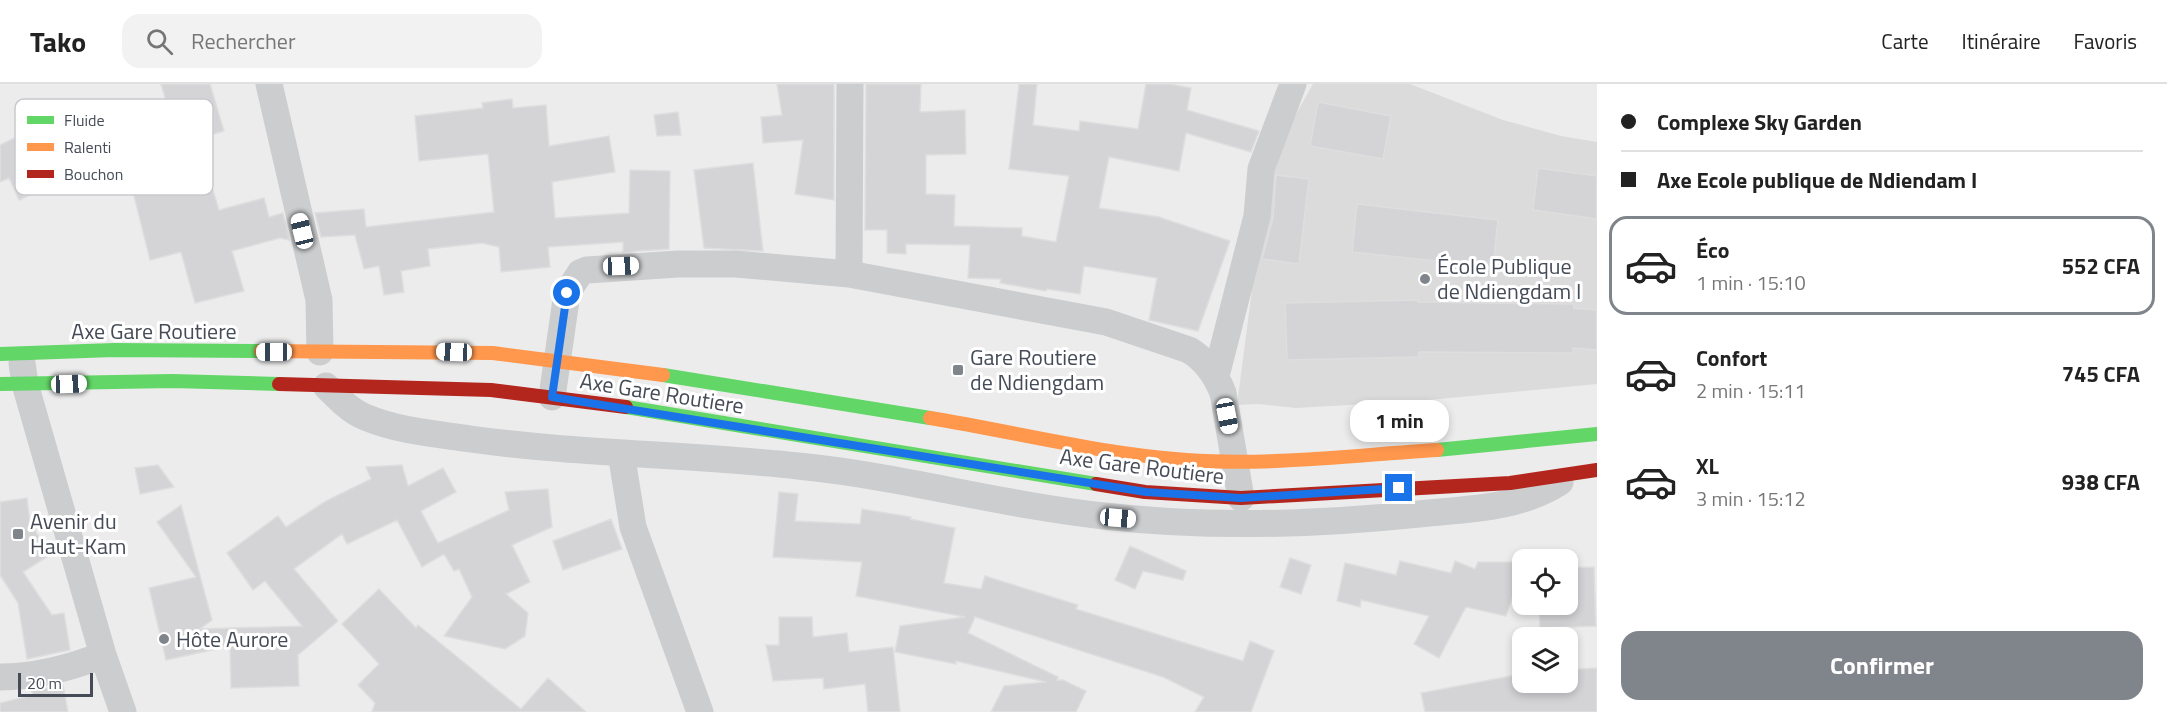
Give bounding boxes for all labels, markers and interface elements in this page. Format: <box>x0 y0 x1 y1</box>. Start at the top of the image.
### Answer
search box <box>122 14 542 68</box>
text: Tako <box>30 20 86 63</box>
text: Rechercher <box>191 24 296 58</box>
icon: search <box>143 25 176 58</box>
text: Carte <box>1881 25 1929 57</box>
text: Itinéraire <box>1962 25 2041 57</box>
text: Favoris <box>2074 25 2137 57</box>
legend <box>15 99 213 195</box>
text: Complexe Sky Garden <box>1657 105 1862 139</box>
text: Fluide <box>64 108 105 132</box>
text: Ralenti <box>64 135 111 159</box>
text: Bouchon <box>64 162 123 186</box>
text: Axe Ecole publique de Ndiendam I <box>1657 163 1977 197</box>
car <box>289 211 315 251</box>
text: Éco <box>1696 233 1729 267</box>
icon: car <box>1624 239 1678 293</box>
place label: École Publique de Ndiengdam I <box>1437 249 1581 308</box>
text: 552 CFA <box>2062 249 2140 283</box>
car <box>603 256 639 276</box>
text: 1 min · 15:10 <box>1696 267 1806 298</box>
marker: École Publique de Ndiengdam I <box>1418 272 1432 286</box>
route start <box>553 279 580 306</box>
street label: Axe Gare Routiere <box>71 314 237 348</box>
place label: Gare Routiere de Ndiengdam <box>970 340 1104 399</box>
text: Confort <box>1696 341 1767 375</box>
car <box>436 342 472 362</box>
car <box>256 343 292 361</box>
icon: car <box>1624 347 1678 401</box>
text: 745 CFA <box>2062 357 2140 391</box>
street label: Axe Gare Routiere <box>578 363 746 423</box>
marker: Gare Routiere de Ndiengdam <box>951 363 965 377</box>
car <box>51 374 87 394</box>
text: 2 min · 15:11 <box>1696 375 1806 406</box>
car <box>1215 397 1239 435</box>
callout: 1 min <box>1350 401 1448 443</box>
text: 1 min <box>1375 405 1424 436</box>
street label: Axe Gare Routiere <box>1058 439 1226 493</box>
text: XL <box>1696 449 1719 483</box>
icon: car <box>1624 455 1678 509</box>
text: 938 CFA <box>2062 465 2140 499</box>
route end <box>1385 474 1412 501</box>
text: 3 min · 15:12 <box>1696 483 1806 514</box>
place label: Avenir du Haut-Kam <box>30 504 126 563</box>
car <box>1099 507 1137 529</box>
marker: Avenir du Haut-Kam <box>11 527 25 541</box>
map controls <box>1512 549 1578 693</box>
button: locate <box>1512 549 1578 615</box>
place label: Hôte Aurore <box>176 622 288 656</box>
button: layers <box>1512 627 1578 693</box>
button: Confirmer <box>1621 631 2143 700</box>
marker: Hôte Aurore <box>157 632 171 646</box>
scale bar <box>18 670 93 698</box>
text: 20 m <box>27 671 62 695</box>

